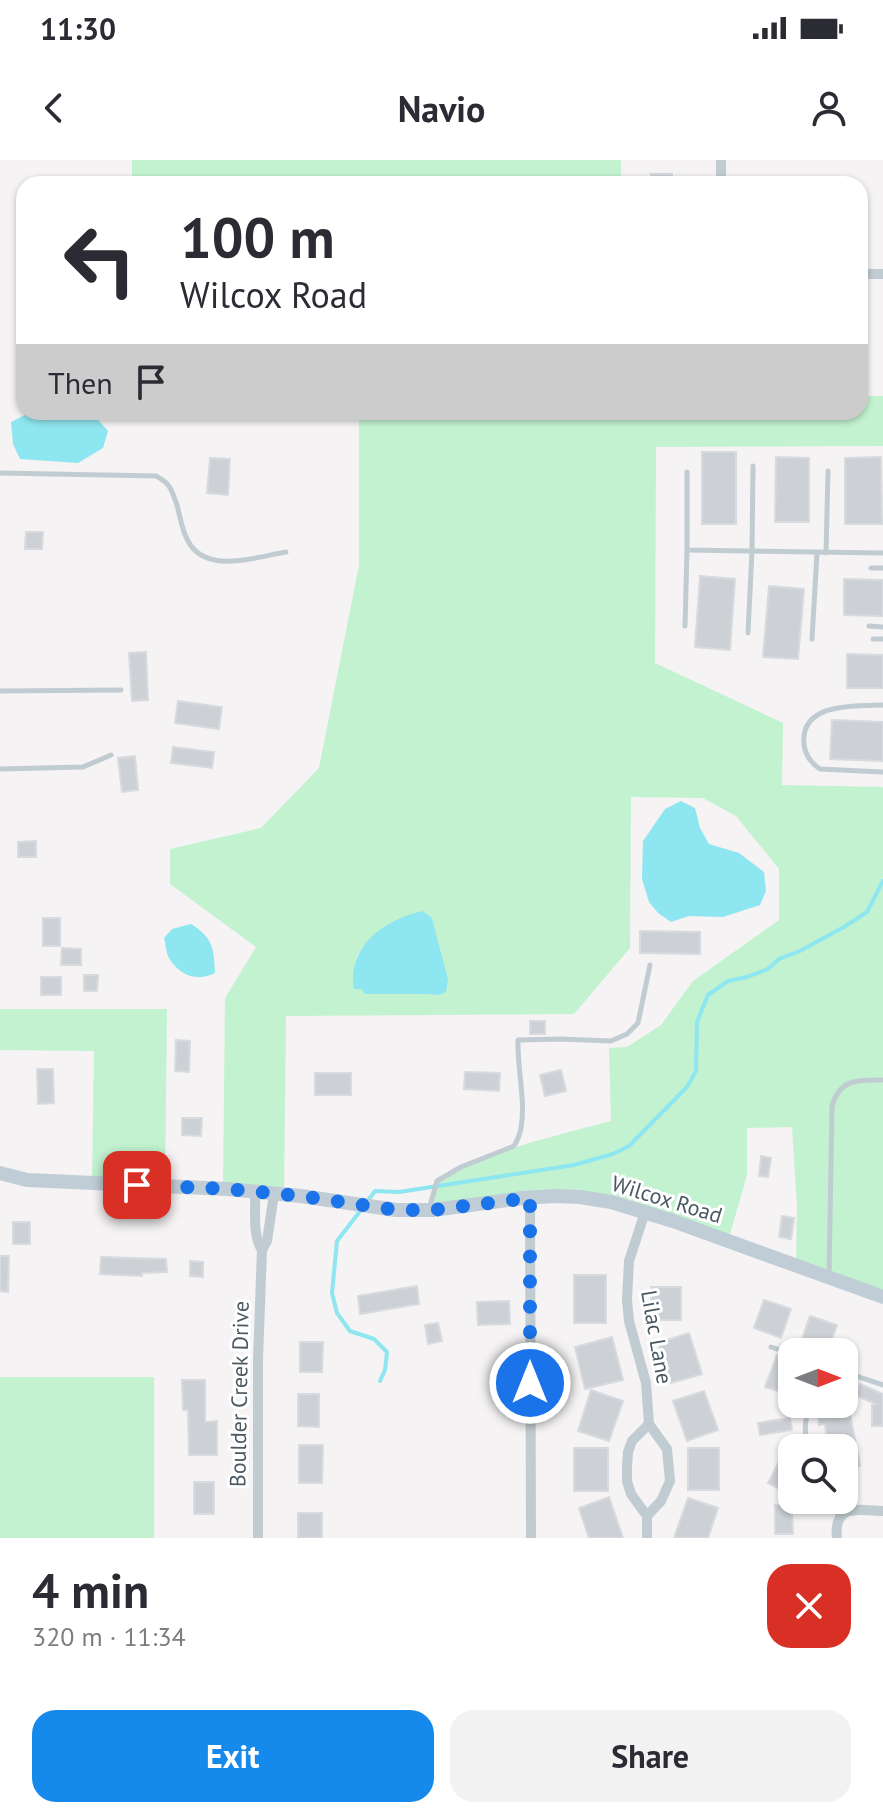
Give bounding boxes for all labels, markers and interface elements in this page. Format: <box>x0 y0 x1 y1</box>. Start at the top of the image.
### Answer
text: 11:30 <box>40 9 116 48</box>
text: Navio <box>398 85 485 132</box>
icon: back <box>32 86 76 130</box>
icon: person <box>807 86 851 130</box>
text: 100 m <box>180 201 335 273</box>
icon: left <box>48 208 152 312</box>
text: Wilcox Road <box>180 271 367 318</box>
icon: arrive <box>129 360 173 404</box>
text: Then <box>48 363 113 402</box>
pin <box>103 1151 171 1219</box>
icon: arrive <box>115 1163 159 1207</box>
street label: Wilcox Road <box>608 1169 726 1229</box>
street label: Lilac Lane <box>635 1288 679 1386</box>
street label: Boulder Creek Drive <box>223 1301 255 1487</box>
north arrow <box>778 1338 858 1418</box>
map controls <box>778 1338 858 1514</box>
position arrow <box>488 1341 572 1425</box>
button: search <box>778 1434 858 1514</box>
text: 4 min <box>32 1559 149 1621</box>
button: close <box>767 1564 851 1648</box>
text: 320 m · 11:34 <box>32 1620 186 1653</box>
button: Exit <box>32 1710 434 1802</box>
button: Share <box>450 1710 851 1802</box>

